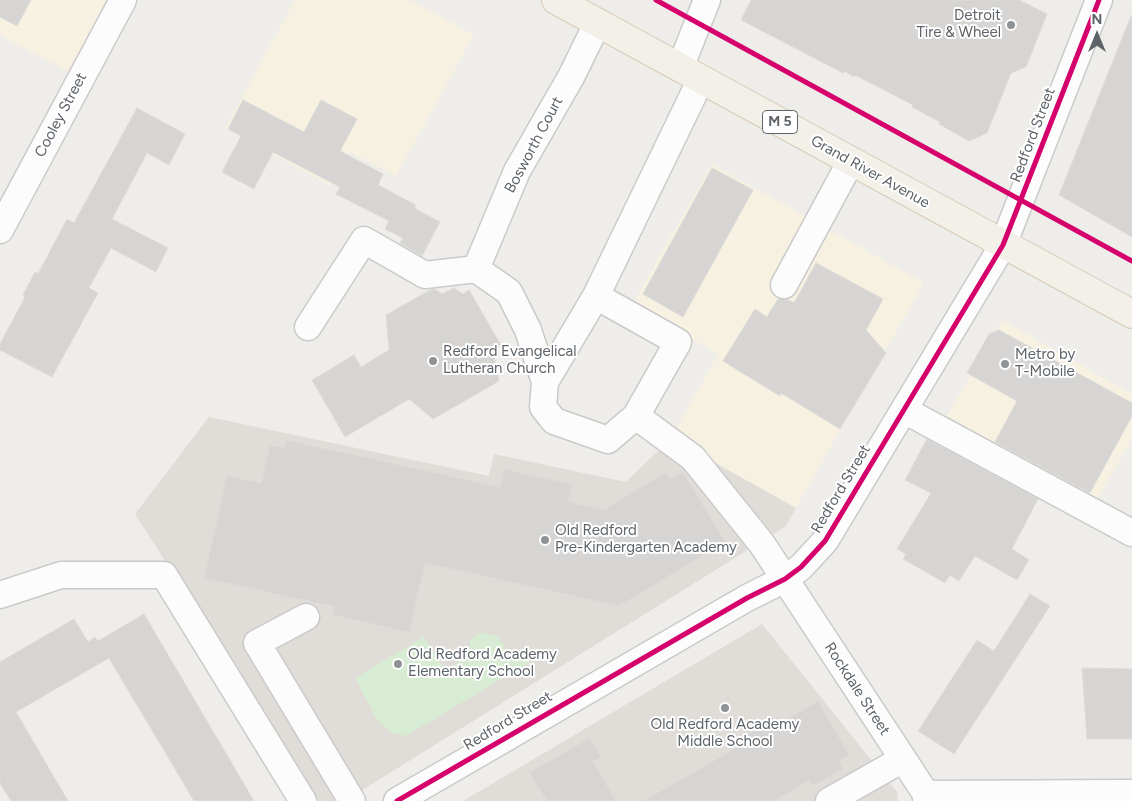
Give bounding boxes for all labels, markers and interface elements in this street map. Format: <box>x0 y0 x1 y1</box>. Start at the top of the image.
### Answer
place label: Detroit Tire & Wheel <box>916 7 1001 42</box>
north arrow <box>1072 10 1122 60</box>
text: N <box>1092 11 1102 28</box>
marker: Detroit Tire & Wheel <box>1005 19 1017 31</box>
street label: Cooley Street <box>31 70 91 160</box>
street label: Redford Street <box>1007 85 1059 185</box>
street label: Bosworth Court <box>501 94 567 196</box>
road number: M 5 <box>762 110 798 134</box>
street label: Grand River Avenue <box>807 132 933 212</box>
place label: Redford Evangelical Lutheran Church <box>443 343 576 378</box>
place label: Metro by T-Mobile <box>1015 346 1076 381</box>
marker: Redford Evangelical Lutheran Church <box>427 355 439 367</box>
marker: Metro by T-Mobile <box>999 358 1011 370</box>
street label: Redford Street <box>808 441 874 537</box>
place label: Old Redford Pre-Kindergarten Academy <box>555 522 737 557</box>
marker: Old Redford Pre-Kindergarten Academy <box>539 534 551 546</box>
street label: Rockdale Street <box>820 639 894 739</box>
place label: Old Redford Academy Elementary School <box>408 646 557 681</box>
marker: Old Redford Academy Elementary School <box>392 658 404 670</box>
street label: Redford Street <box>460 688 556 754</box>
marker: Old Redford Academy Middle School <box>719 702 731 714</box>
place label: Old Redford Academy Middle School <box>651 716 799 751</box>

